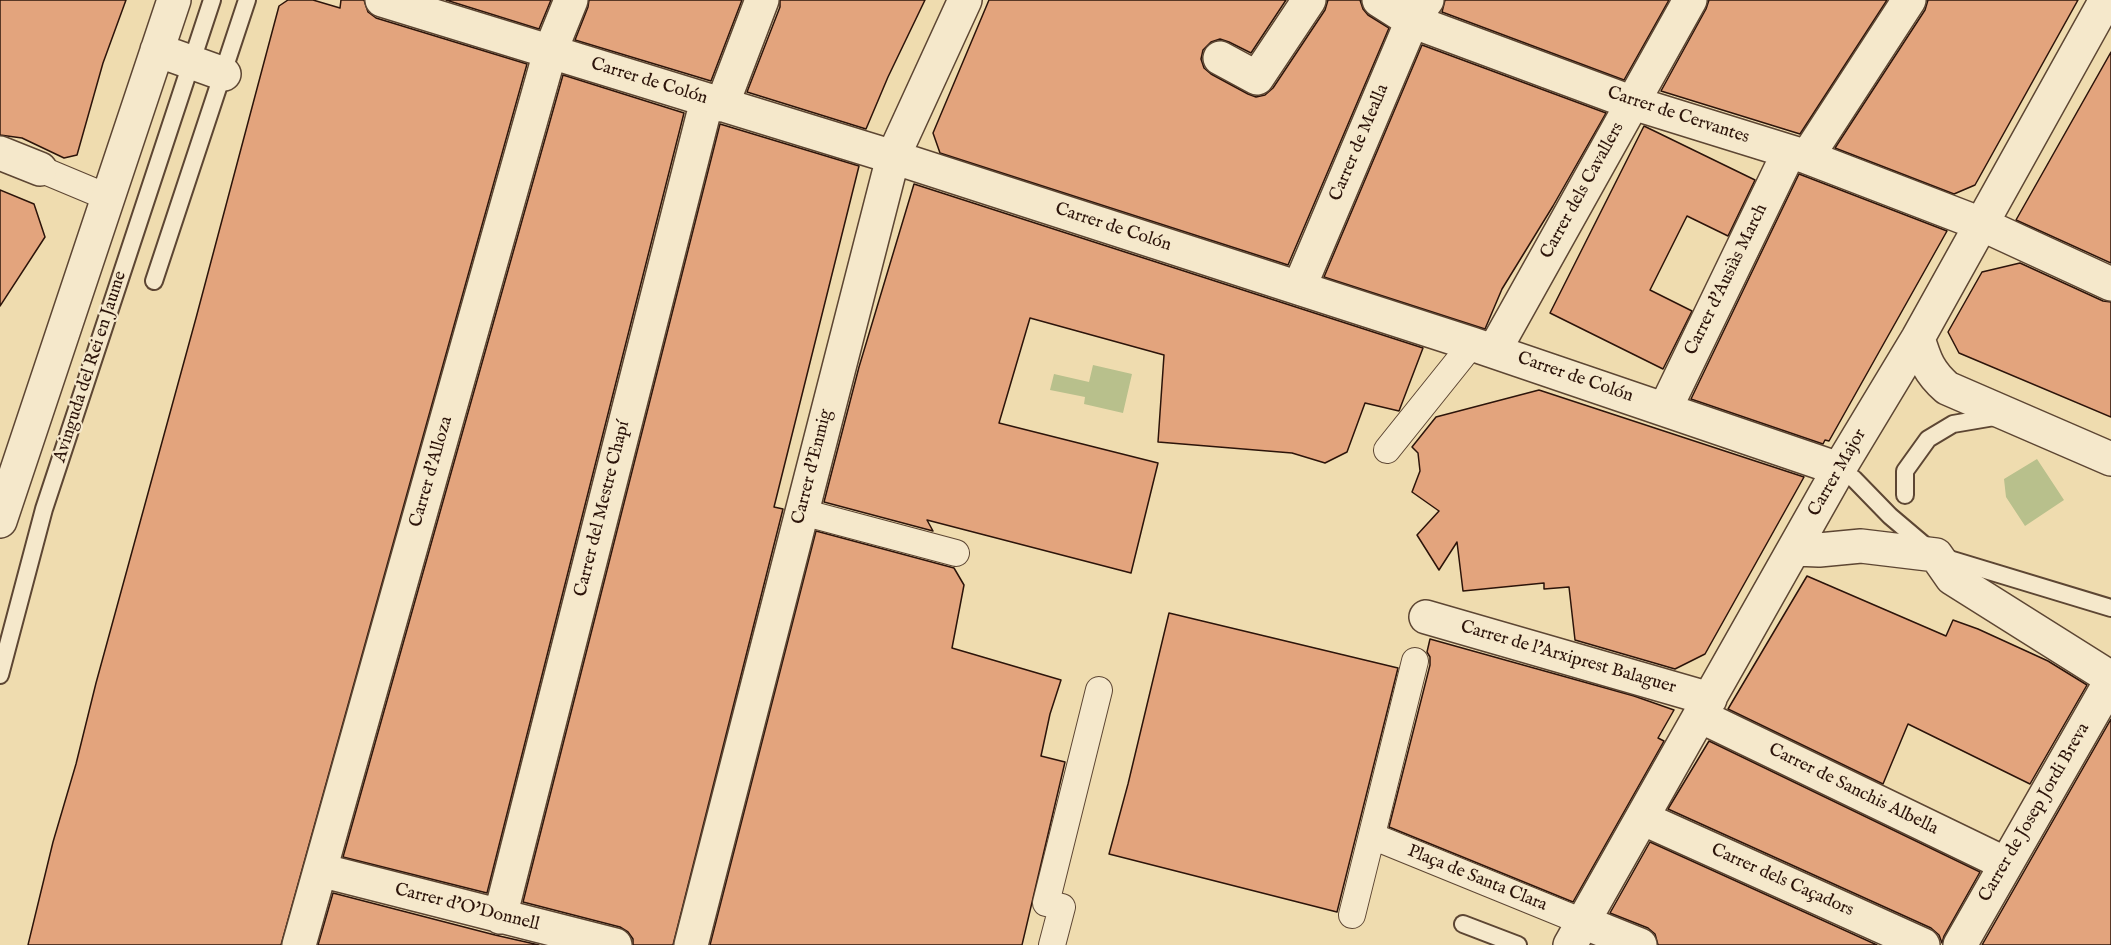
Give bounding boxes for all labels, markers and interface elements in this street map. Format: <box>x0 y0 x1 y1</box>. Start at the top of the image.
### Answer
street label: Carrer de Colón <box>588 54 710 110</box>
street label: Carrer de Mealla <box>1326 81 1394 205</box>
street label: Carrer de Cervantes <box>1604 83 1752 149</box>
street label: Carrer dels Cavallers <box>1537 119 1629 263</box>
street label: Carrer de Colón <box>1052 199 1174 257</box>
street label: Carrer d'Ausiàs March <box>1681 201 1773 359</box>
street label: Avinguda del Rei en Jaume <box>50 269 132 465</box>
street label: Carrer de Colón <box>1514 348 1636 408</box>
street label: Carrer d'Enmig <box>788 407 838 527</box>
street label: Carrer d'Alloza <box>406 414 458 530</box>
street label: Carrer del Mestre Chapí <box>571 419 635 599</box>
street label: Carrer Major <box>1804 425 1872 521</box>
street label: Carrer de l'Arxiprest Balaguer <box>1458 617 1678 699</box>
street label: Carrer de Josep Jordi Breva <box>1975 720 2095 906</box>
street label: Carrer de Sanchis Albella <box>1765 740 1941 840</box>
street label: Carrer dels Caçadors <box>1707 840 1857 922</box>
street label: Plaça de Santa Clara <box>1404 841 1550 917</box>
street label: Carrer d'O'Donnell <box>392 880 542 936</box>

